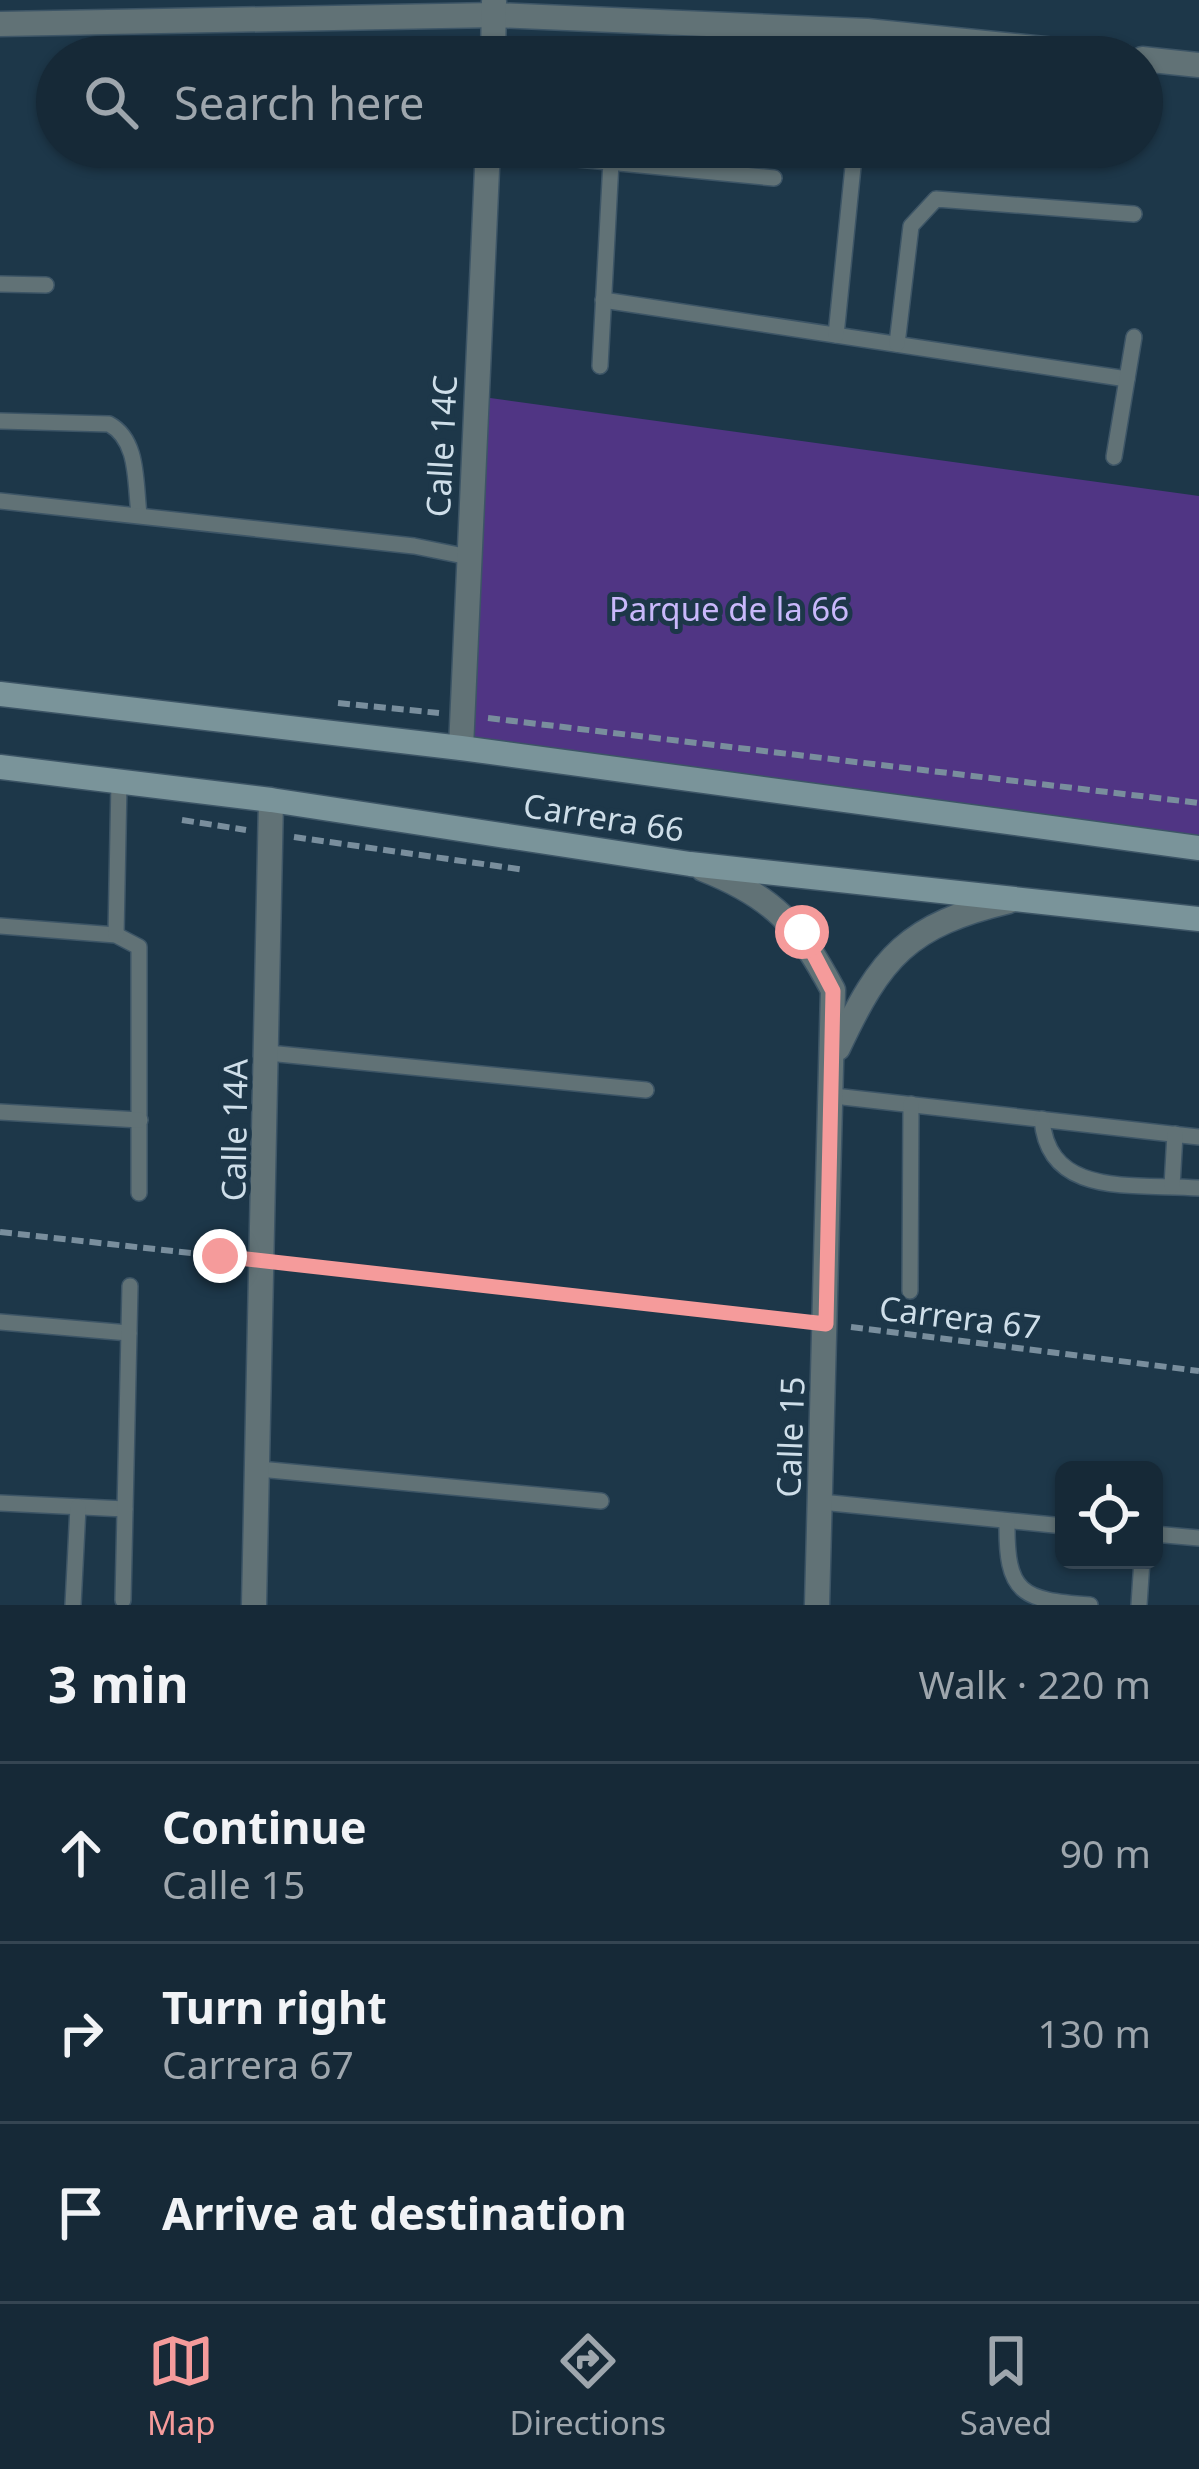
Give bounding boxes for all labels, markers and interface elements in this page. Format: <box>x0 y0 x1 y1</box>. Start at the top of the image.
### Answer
search box <box>36 36 1163 168</box>
icon: search <box>78 69 144 135</box>
text: Search here <box>174 72 424 133</box>
street label: Calle 14C <box>415 374 467 518</box>
park label: Parque de la 66 <box>609 586 849 631</box>
street label: Carrera 66 <box>520 782 688 852</box>
route start <box>775 905 829 959</box>
street label: Calle 14A <box>210 1057 258 1202</box>
route end <box>193 1229 247 1283</box>
street label: Carrera 67 <box>877 1285 1043 1349</box>
street label: Calle 15 <box>765 1376 815 1498</box>
map controls <box>1055 1461 1163 1569</box>
button: locate <box>1055 1461 1163 1569</box>
text: 3 min <box>48 1648 189 1718</box>
text: Walk · 220 m <box>918 1657 1151 1710</box>
text: Continue <box>162 1796 367 1857</box>
icon: ahead <box>48 1820 114 1886</box>
text: 90 m <box>1060 1826 1151 1879</box>
text: Calle 15 <box>162 1857 305 1910</box>
text: Turn right <box>162 1976 387 2037</box>
icon: right <box>48 2000 114 2066</box>
text: 130 m <box>1037 2006 1151 2059</box>
text: Carrera 67 <box>162 2037 354 2090</box>
icon: arrive <box>48 2180 114 2246</box>
text: Arrive at destination <box>162 2182 627 2243</box>
tab: Map <box>147 2328 216 2445</box>
tab: Directions <box>509 2328 666 2445</box>
tab: Saved <box>960 2328 1052 2445</box>

